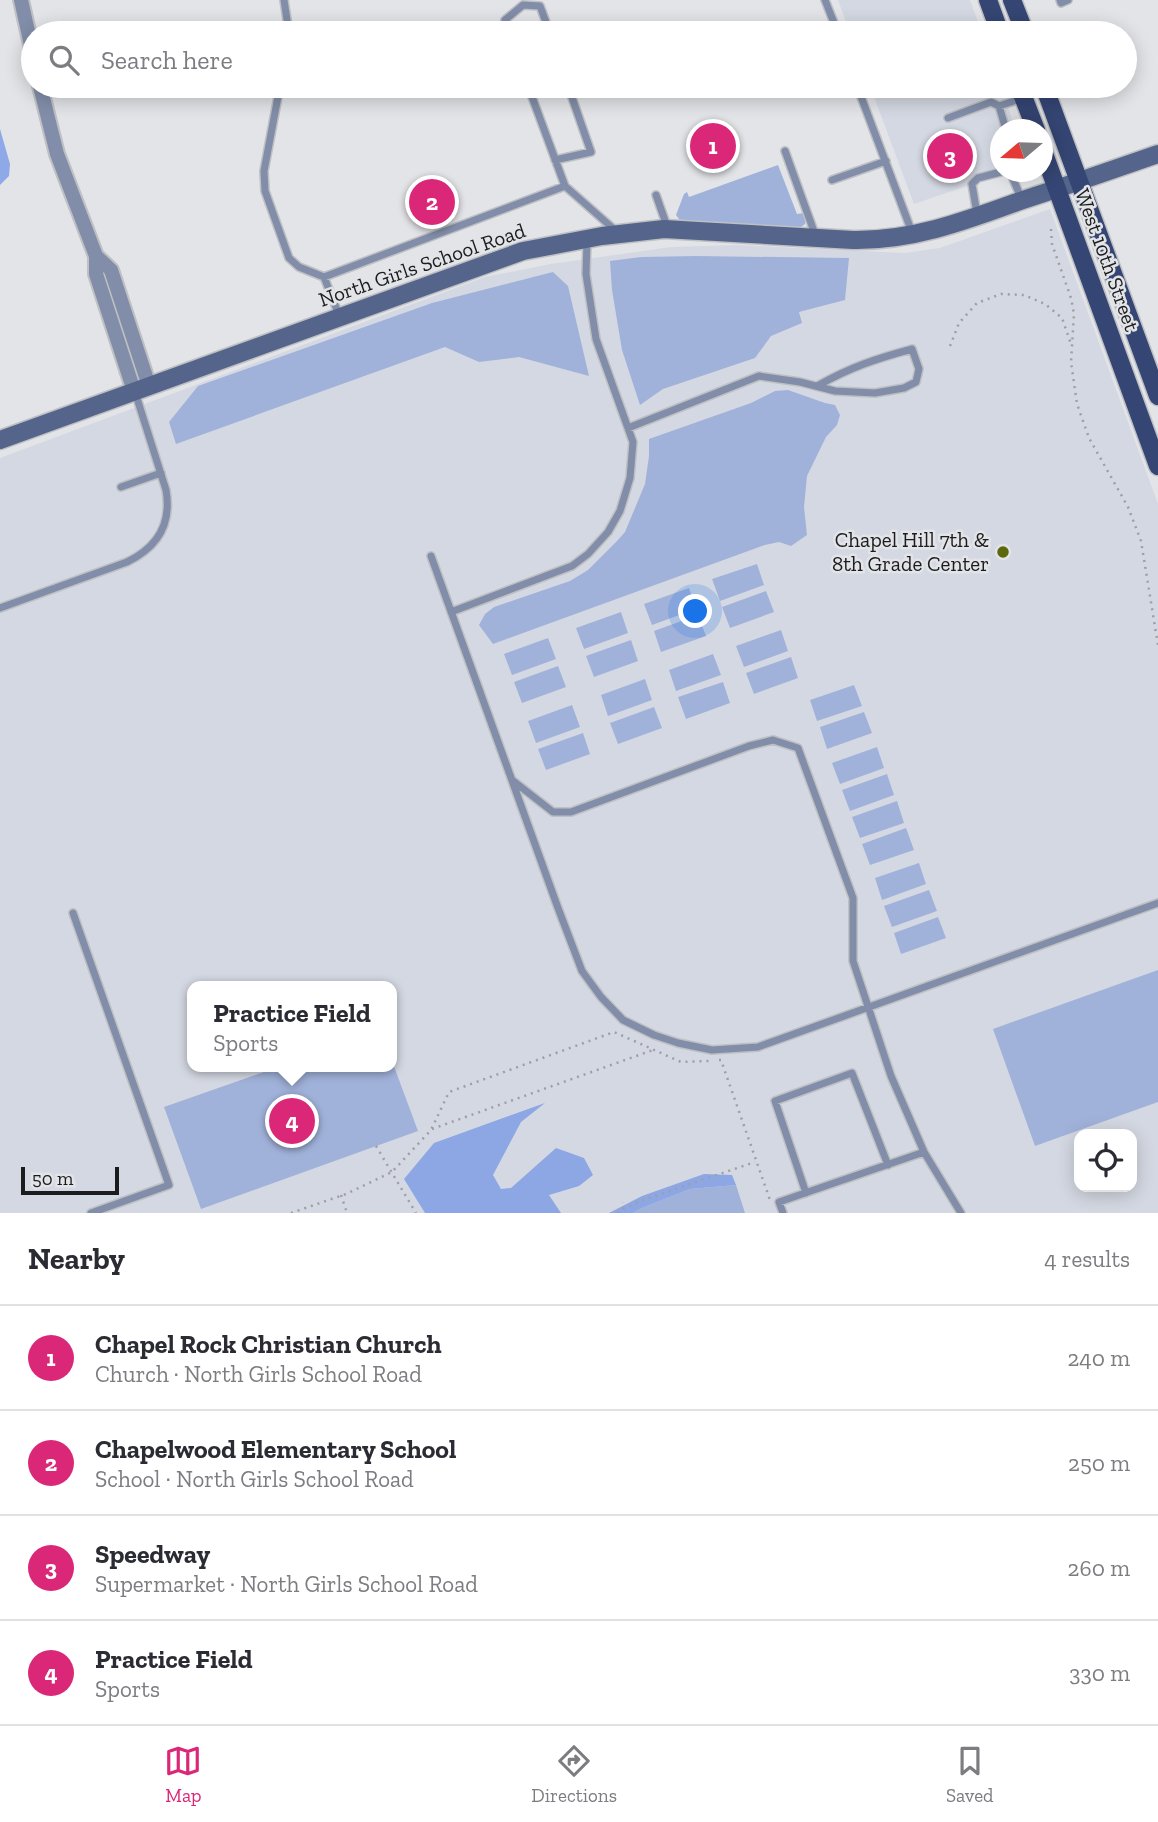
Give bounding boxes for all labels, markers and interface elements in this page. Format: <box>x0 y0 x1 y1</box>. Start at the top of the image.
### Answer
search box <box>21 21 1137 98</box>
icon: search <box>45 41 83 79</box>
text: Search here <box>101 44 233 76</box>
north arrow <box>990 119 1053 182</box>
pin: 1 <box>690 120 736 172</box>
pin: 3 <box>927 130 973 182</box>
pin: 2 <box>409 176 455 228</box>
street label: West 10th Street <box>1070 185 1145 335</box>
street label: North Girls School Road <box>315 217 529 312</box>
place label: Chapel Hill 7th & 8th Grade Center <box>832 527 989 576</box>
marker: Chapel Hill 7th & 8th Grade Center <box>995 544 1011 560</box>
your location <box>678 594 712 628</box>
popup <box>187 981 397 1072</box>
text: Practice Field <box>213 997 371 1029</box>
text: Sports <box>213 1029 278 1057</box>
pin: 4 <box>269 1095 315 1147</box>
map controls <box>1074 1129 1137 1192</box>
button: locate <box>1074 1129 1137 1192</box>
scale bar <box>21 1164 119 1196</box>
text: 50 m <box>32 1167 73 1190</box>
text: Nearby <box>28 1241 125 1277</box>
text: 4 results <box>1044 1245 1130 1273</box>
text: Chapel Rock Christian Church <box>95 1328 442 1360</box>
text: 1 <box>46 1344 56 1372</box>
text: 240 m <box>1067 1344 1130 1372</box>
text: Church · North Girls School Road <box>95 1360 422 1388</box>
text: Chapelwood Elementary School <box>95 1433 456 1465</box>
text: 2 <box>45 1449 57 1477</box>
text: 250 m <box>1068 1449 1130 1477</box>
text: School · North Girls School Road <box>95 1465 414 1493</box>
text: Speedway <box>95 1538 210 1570</box>
text: 3 <box>45 1554 57 1582</box>
text: 260 m <box>1068 1554 1130 1582</box>
text: Supermarket · North Girls School Road <box>95 1570 478 1598</box>
text: Practice Field <box>95 1643 253 1675</box>
text: 4 <box>44 1659 58 1687</box>
text: 330 m <box>1069 1659 1130 1687</box>
text: Sports <box>95 1675 160 1703</box>
tab: Map <box>164 1742 202 1807</box>
tab: Directions <box>531 1742 617 1807</box>
tab: Saved <box>946 1742 994 1807</box>

